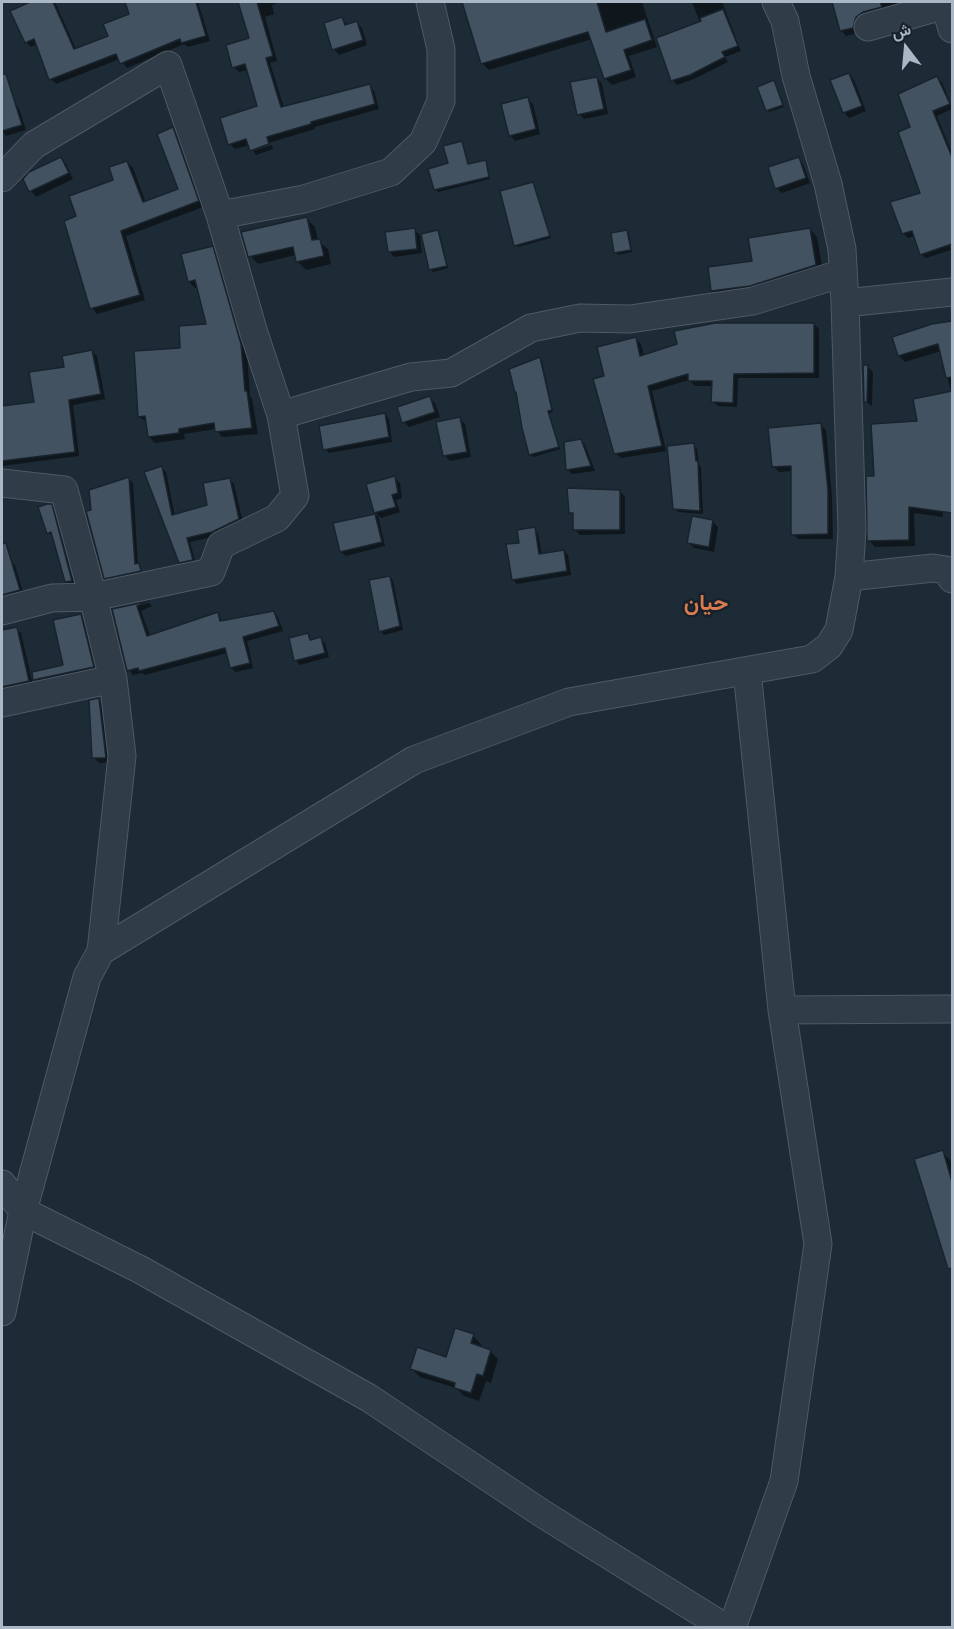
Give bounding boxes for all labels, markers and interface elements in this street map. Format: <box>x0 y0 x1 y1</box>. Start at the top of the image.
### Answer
text: ش <box>889 17 913 44</box>
north arrow <box>876 18 936 78</box>
district label: حيان <box>684 591 728 617</box>

